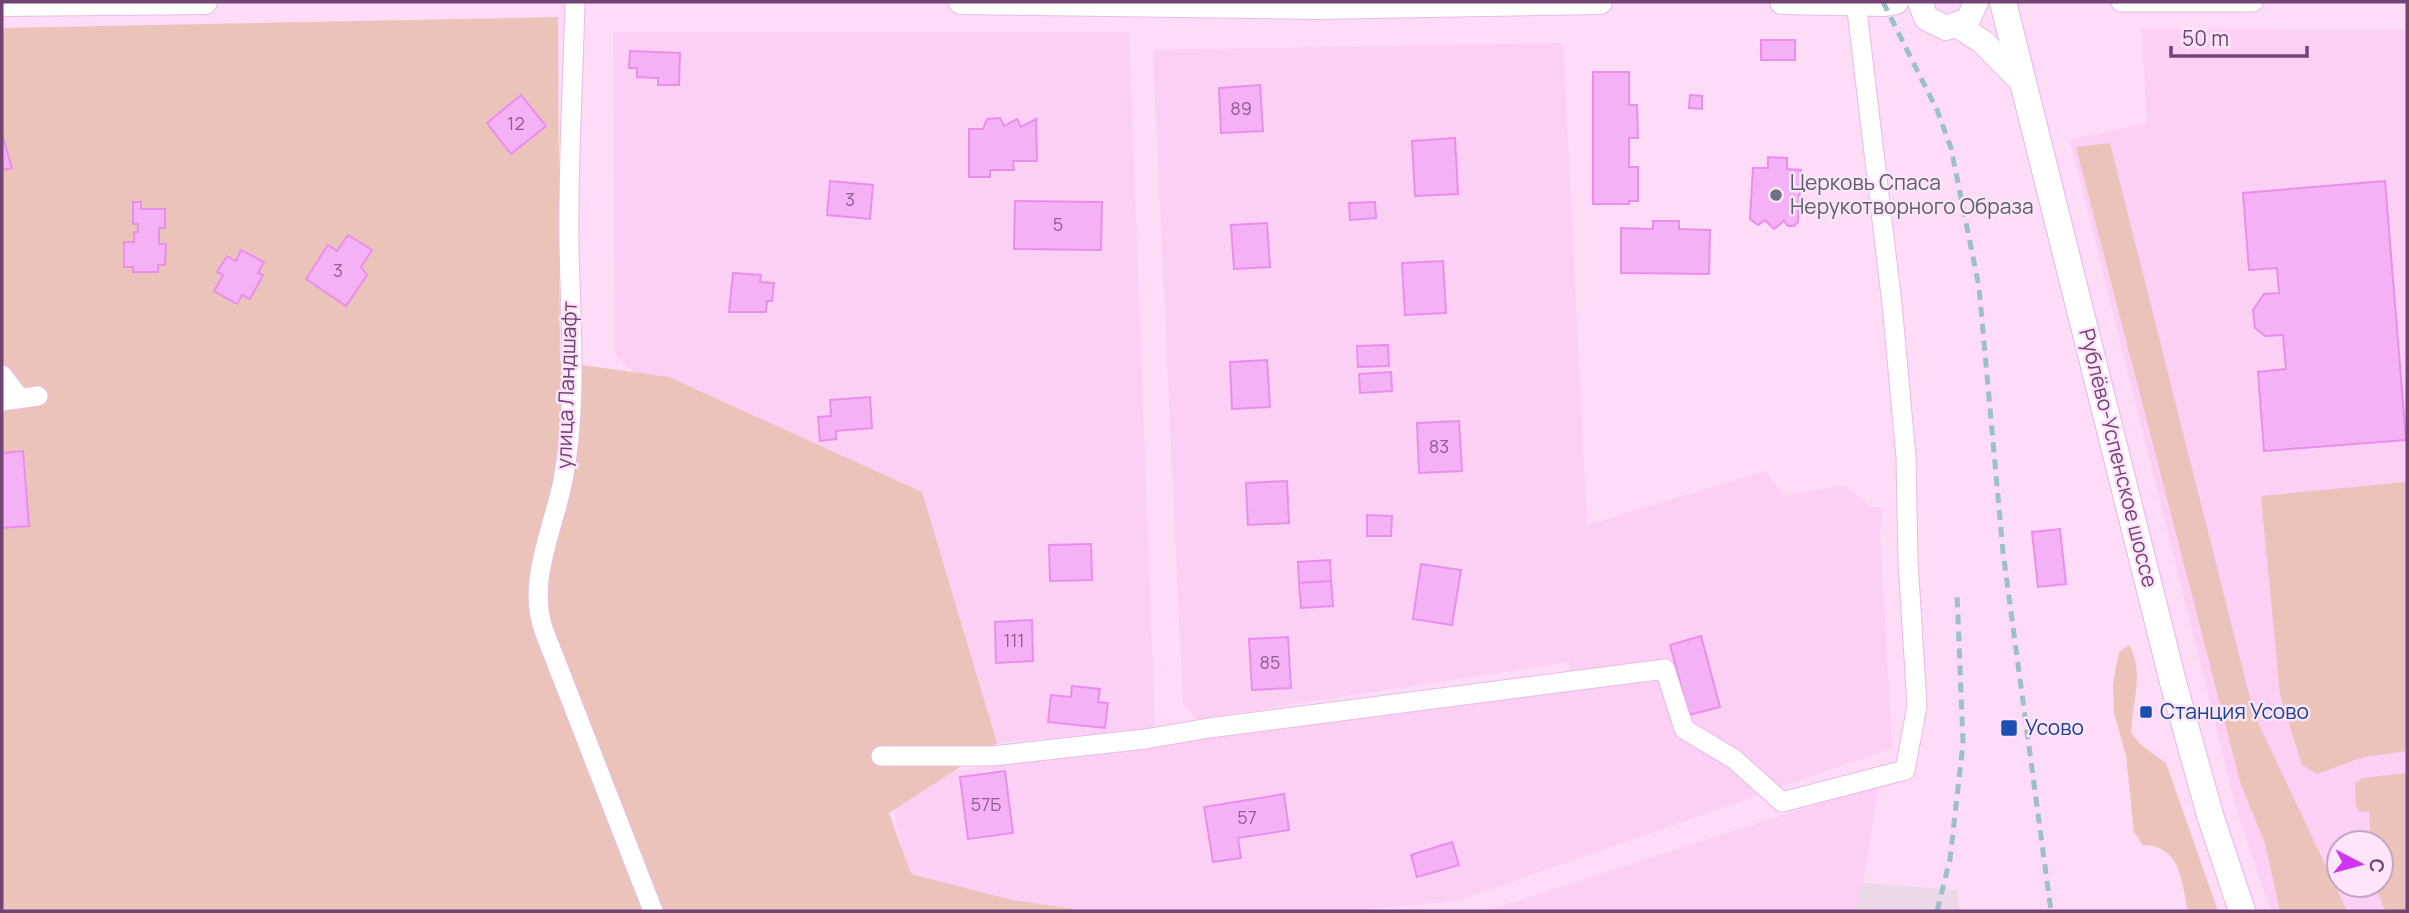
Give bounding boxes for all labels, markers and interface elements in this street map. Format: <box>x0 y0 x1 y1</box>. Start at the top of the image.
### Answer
scale bar <box>2171 14 2308 58</box>
text: 50 m <box>2182 24 2229 52</box>
house number: 89 <box>1230 96 1252 120</box>
house number: 12 <box>507 111 525 135</box>
place label: Церковь Спаса Нерукотворного Образа <box>1790 168 2034 220</box>
house number: 3 <box>845 187 855 211</box>
marker: Церковь Спаса Нерукотворного Образа <box>1768 187 1784 203</box>
house number: 5 <box>1053 212 1063 236</box>
house number: 3 <box>333 258 343 282</box>
street label: улица Ландшафт <box>549 300 583 469</box>
street label: Рублёво-Успенское шоссе <box>2073 325 2165 590</box>
house number: 83 <box>1429 434 1449 458</box>
house number: 111 <box>1003 628 1025 652</box>
house number: 85 <box>1260 650 1280 674</box>
place label: Станция Усово <box>2160 697 2309 725</box>
marker: Станция Усово <box>2138 704 2154 720</box>
place label: Усово <box>2025 713 2084 741</box>
marker: Усово <box>1999 718 2019 738</box>
house number: 57Б <box>971 792 1001 816</box>
house number: 57 <box>1237 805 1257 829</box>
north arrow <box>2325 829 2395 899</box>
text: С <box>2363 857 2391 874</box>

